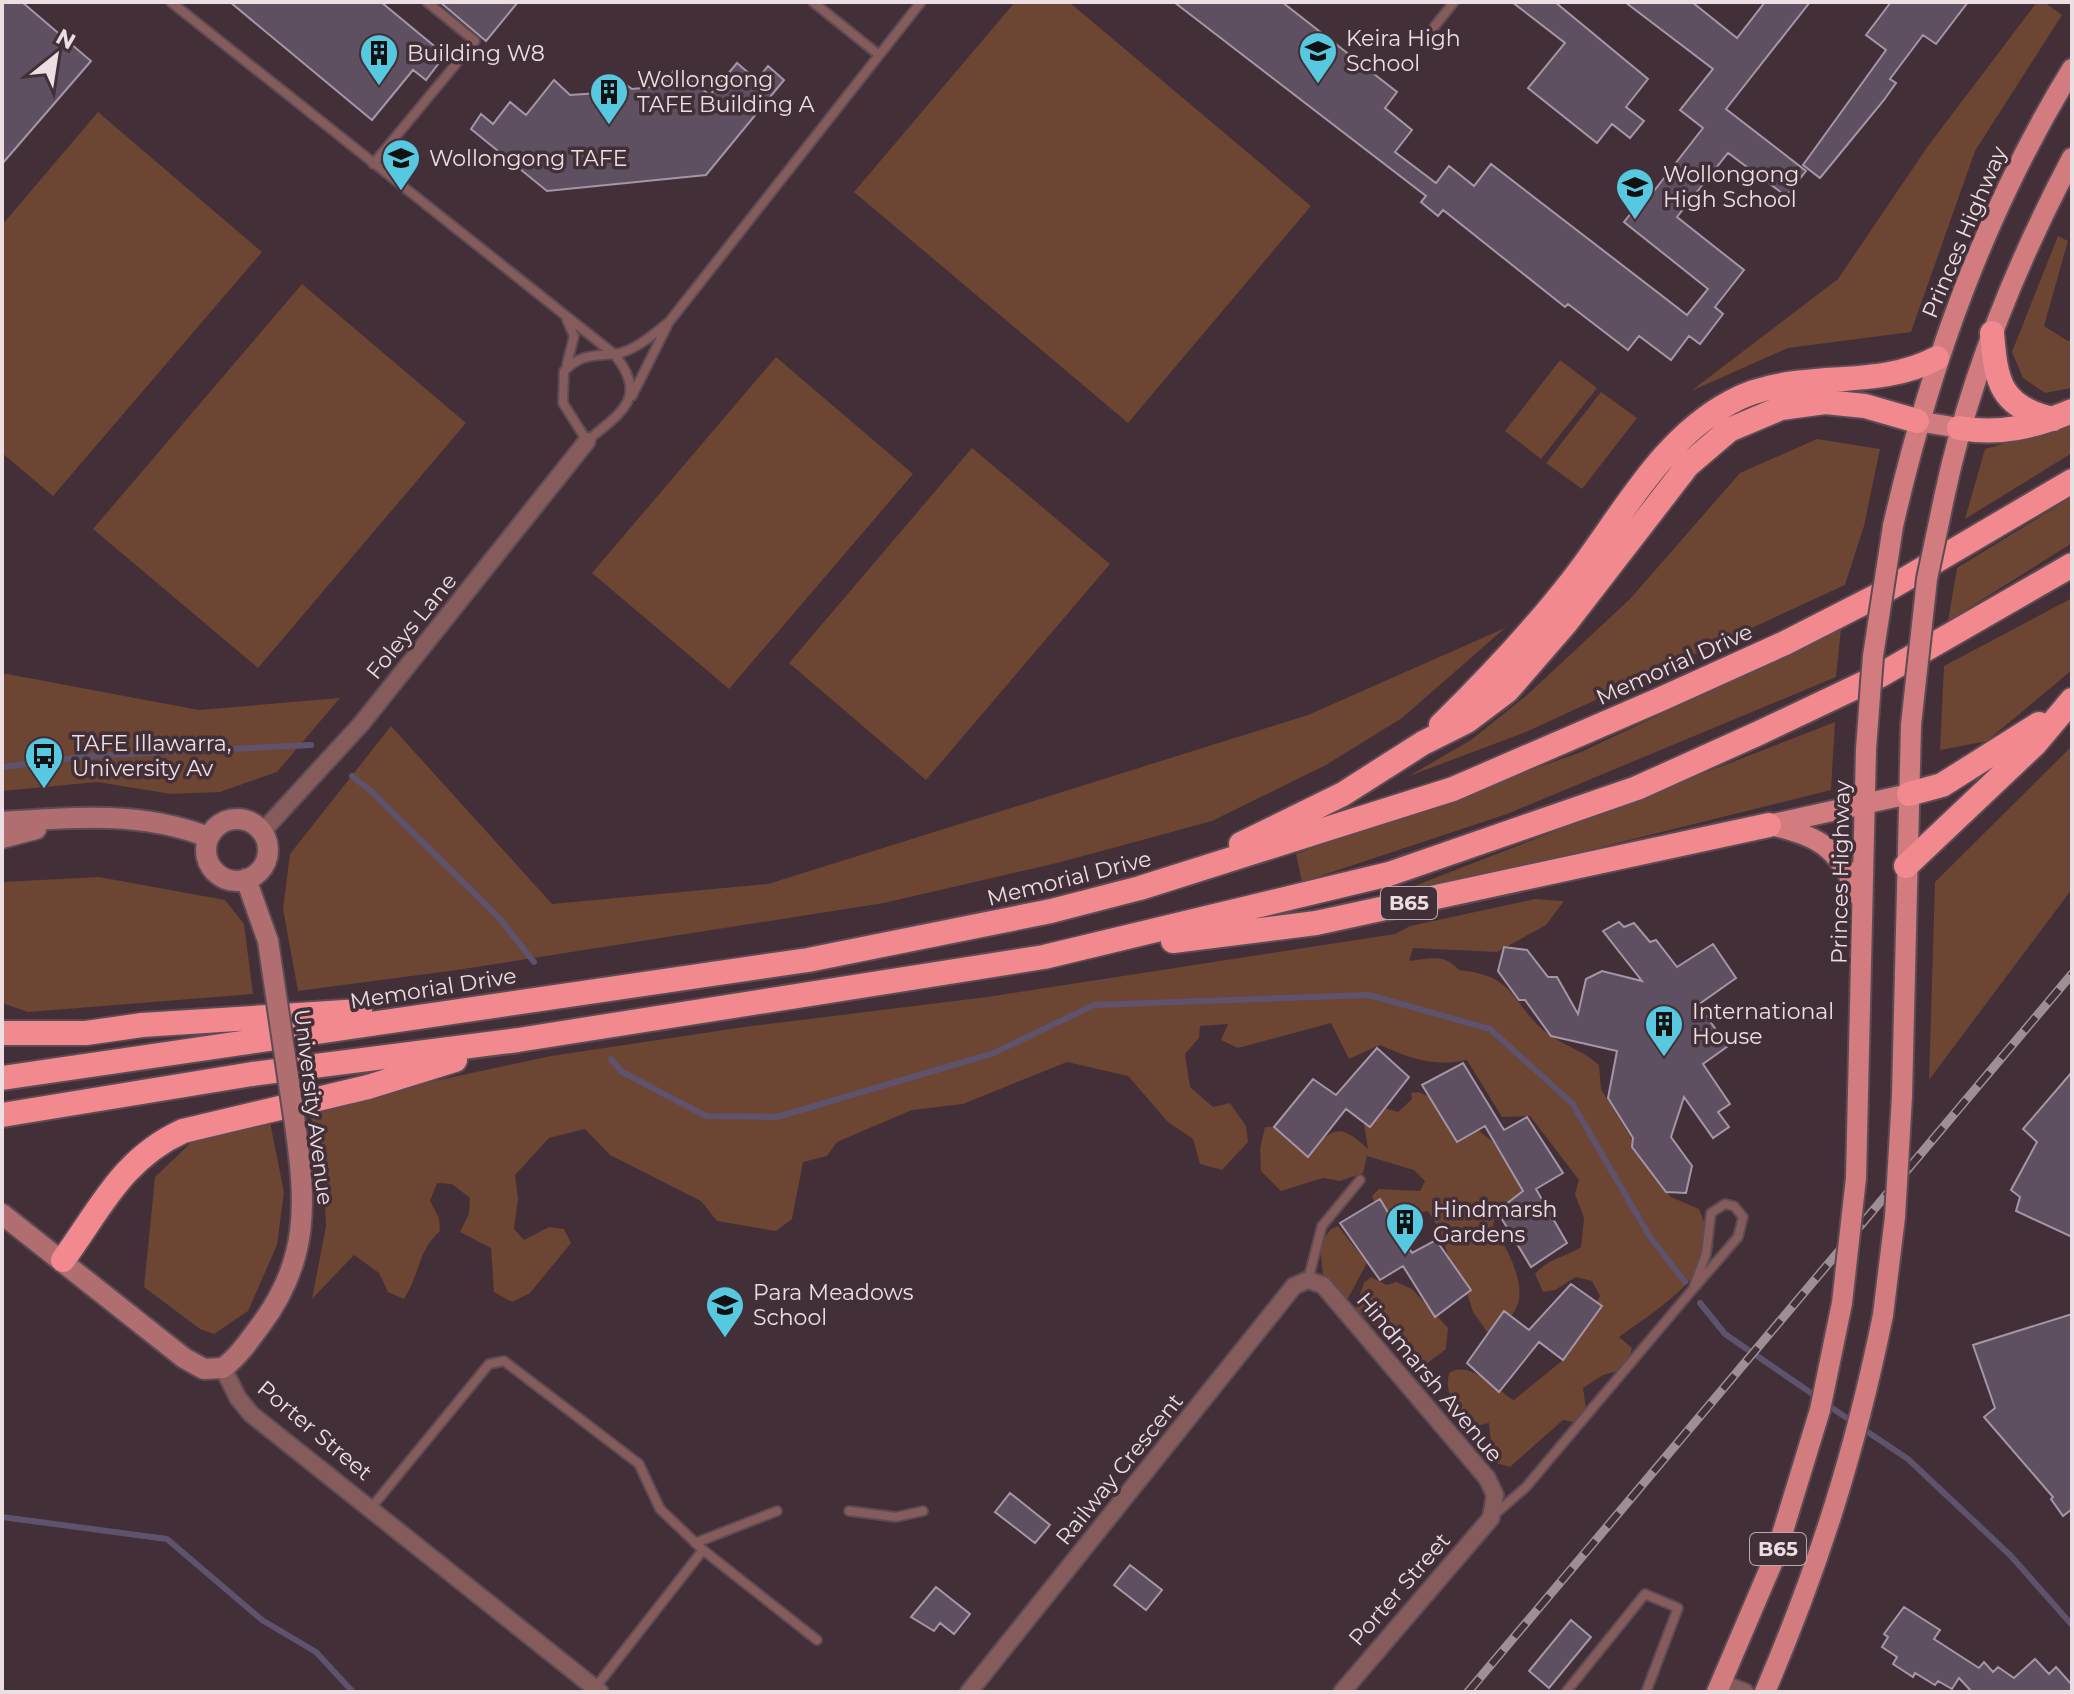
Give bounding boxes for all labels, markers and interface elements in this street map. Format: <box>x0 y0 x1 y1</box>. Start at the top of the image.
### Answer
north arrow <box>16 16 96 96</box>
text: N <box>51 23 80 55</box>
place label: Keira High School <box>1346 25 1461 77</box>
school or university icon: Keira High School <box>1297 30 1339 85</box>
building icon: Building W8 <box>358 32 400 87</box>
place label: Building W8 <box>407 40 545 67</box>
place label: Wollongong TAFE Building A <box>637 66 815 118</box>
building icon: Wollongong TAFE Building A <box>588 71 630 126</box>
school or university icon: Wollongong TAFE <box>380 137 422 192</box>
street label: Princes Highway <box>1916 142 2013 322</box>
place label: Wollongong TAFE <box>429 145 627 172</box>
place label: Wollongong High School <box>1663 161 1799 213</box>
school or university icon: Wollongong High School <box>1614 166 1656 221</box>
street label: Foleys Lane <box>360 568 462 685</box>
street label: Memorial Drive <box>1592 618 1757 711</box>
place label: TAFE Illawarra, University Av <box>72 730 231 782</box>
bus stop icon: TAFE Illawarra, University Av <box>23 735 65 790</box>
street label: Princes Highway <box>1825 780 1856 964</box>
street label: Memorial Drive <box>984 845 1154 912</box>
road number: B65 <box>1381 887 1437 919</box>
street label: Memorial Drive <box>348 962 518 1015</box>
place label: International House <box>1692 998 1834 1050</box>
building icon: International House <box>1643 1003 1685 1058</box>
street label: University Avenue <box>288 1008 339 1207</box>
place label: Hindmarsh Gardens <box>1433 1196 1557 1248</box>
building icon: Hindmarsh Gardens <box>1384 1201 1426 1256</box>
place label: Para Meadows School <box>753 1279 914 1331</box>
school or university icon: Para Meadows School <box>704 1284 746 1339</box>
street label: Hindmarsh Avenue <box>1351 1287 1508 1468</box>
street label: Porter Street <box>252 1375 378 1486</box>
street label: Railway Crescent <box>1050 1388 1189 1551</box>
street label: Porter Street <box>1343 1527 1456 1652</box>
road number: B65 <box>1750 1533 1806 1565</box>

